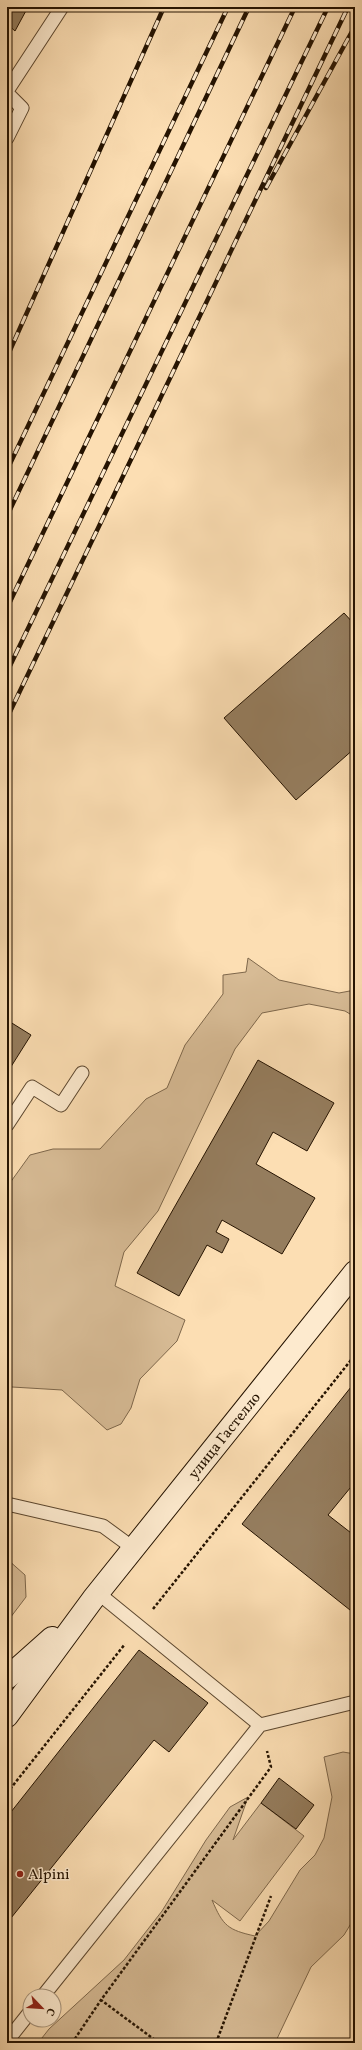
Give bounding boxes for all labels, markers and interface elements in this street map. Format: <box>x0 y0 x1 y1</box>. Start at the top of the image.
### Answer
street label: улица Гастелло <box>184 1388 267 1484</box>
place label: Alpini <box>28 1865 70 1886</box>
marker: Alpini <box>15 1869 25 1879</box>
north arrow <box>22 1988 62 2028</box>
text: С <box>41 2005 58 2018</box>

